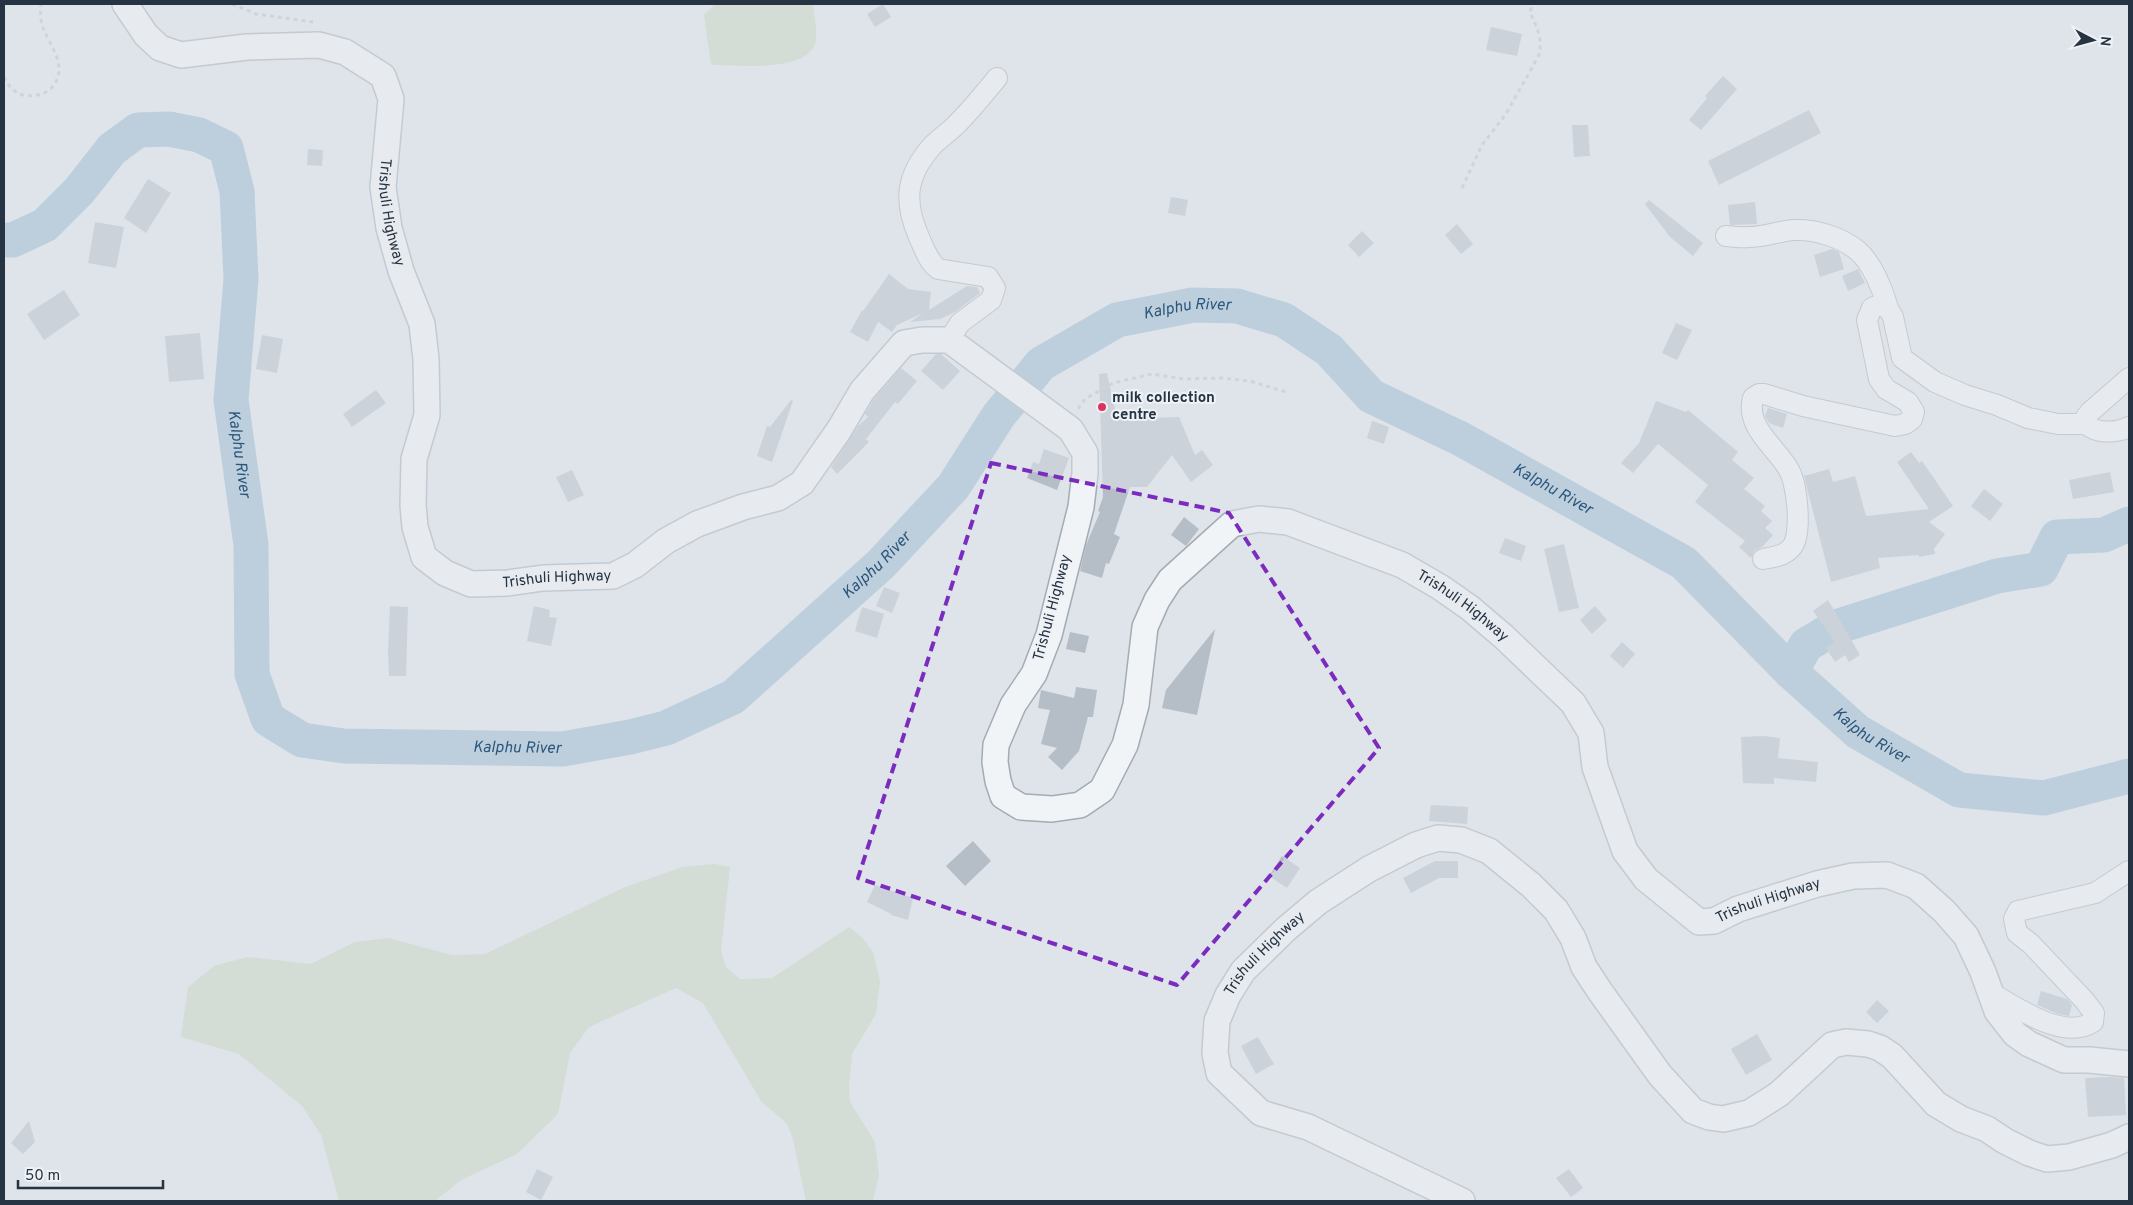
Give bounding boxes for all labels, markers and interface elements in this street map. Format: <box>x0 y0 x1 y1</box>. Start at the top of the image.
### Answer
north arrow <box>2068 15 2118 65</box>
text: N <box>2095 35 2113 47</box>
street label: Trishuli Highway <box>373 158 409 269</box>
water label: Kalphu River <box>1142 295 1233 325</box>
place label: milk collection centre <box>1112 389 1215 425</box>
marker: milk collection centre <box>1096 401 1108 413</box>
water label: Kalphu River <box>223 409 255 501</box>
water label: Kalphu River <box>1509 460 1598 521</box>
water label: Kalphu River <box>838 526 917 604</box>
street label: Trishuli Highway <box>1030 553 1076 663</box>
street label: Trishuli Highway <box>1413 566 1513 646</box>
street label: Trishuli Highway <box>502 567 612 593</box>
water label: Kalphu River <box>1828 704 1914 770</box>
water label: Kalphu River <box>473 738 563 759</box>
street label: Trishuli Highway <box>1713 874 1823 928</box>
street label: Trishuli Highway <box>1220 908 1309 1000</box>
scale bar <box>18 1158 162 1190</box>
text: 50 m <box>25 1167 60 1186</box>

